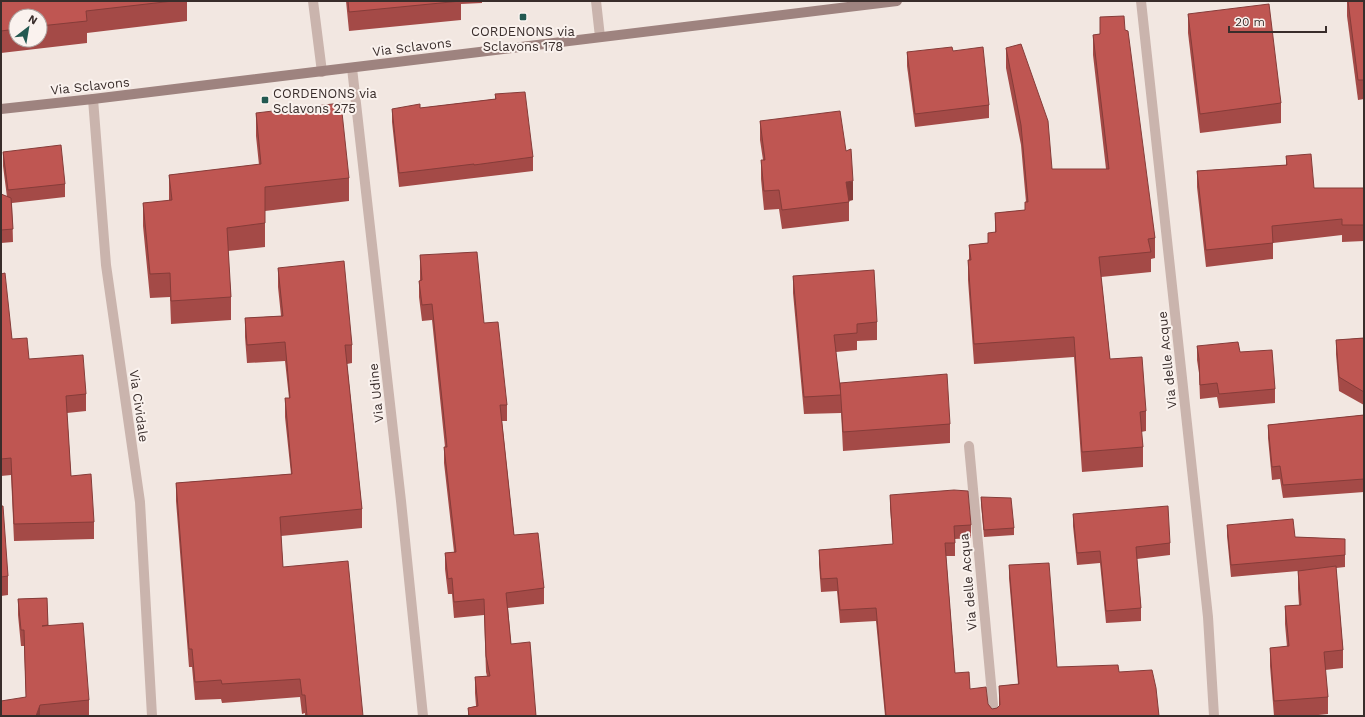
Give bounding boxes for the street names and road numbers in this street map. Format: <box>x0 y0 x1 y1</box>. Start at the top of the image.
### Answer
street label: Via Sclavons <box>372 35 453 59</box>
street label: Via Sclavons <box>50 74 130 98</box>
street label: Via delle Acque <box>1154 311 1180 409</box>
street label: Via Udine <box>365 363 387 423</box>
street label: Via Cividale <box>126 369 152 443</box>
street label: Via delle Acqua <box>956 532 980 631</box>

